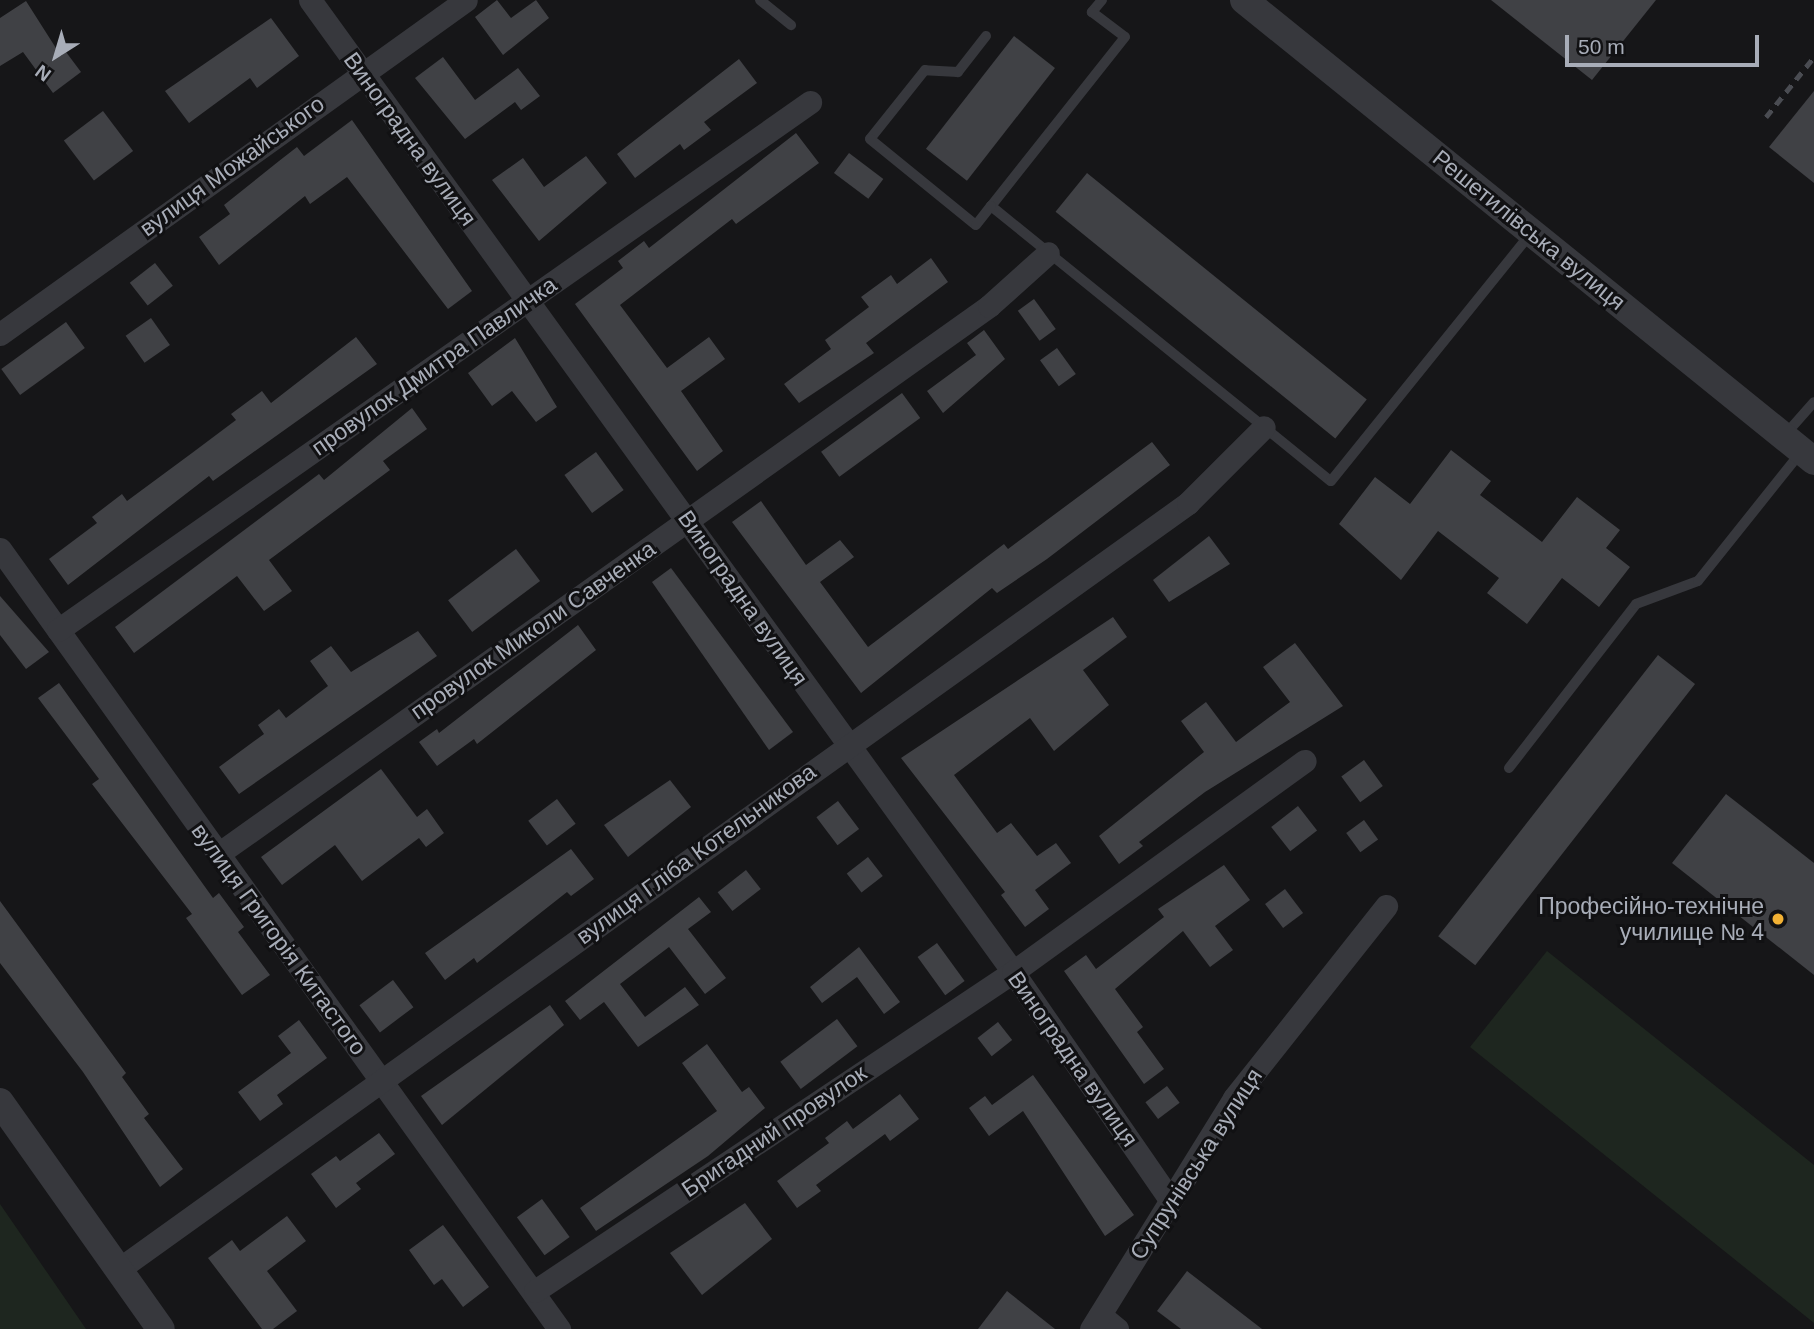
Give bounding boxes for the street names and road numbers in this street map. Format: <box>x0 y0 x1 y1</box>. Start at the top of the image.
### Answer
street label: Виноградна вулиця <box>338 47 482 231</box>
street label: вулиця Можайського <box>134 90 330 242</box>
street label: Решетилівська вулиця <box>1427 144 1631 316</box>
street label: провулок Дмитра Павличка <box>306 271 562 461</box>
street label: Виноградна вулиця <box>672 505 814 691</box>
street label: провулок Миколи Савченка <box>405 535 661 725</box>
street label: вулиця Гліба Котельникова <box>571 758 821 950</box>
street label: вулиця Григорія Китастого <box>186 818 372 1060</box>
street label: Виноградна вулиця <box>1002 966 1144 1152</box>
street label: Бригадний провулок <box>676 1059 872 1203</box>
street label: Супрунівська вулиця <box>1124 1063 1268 1265</box>

